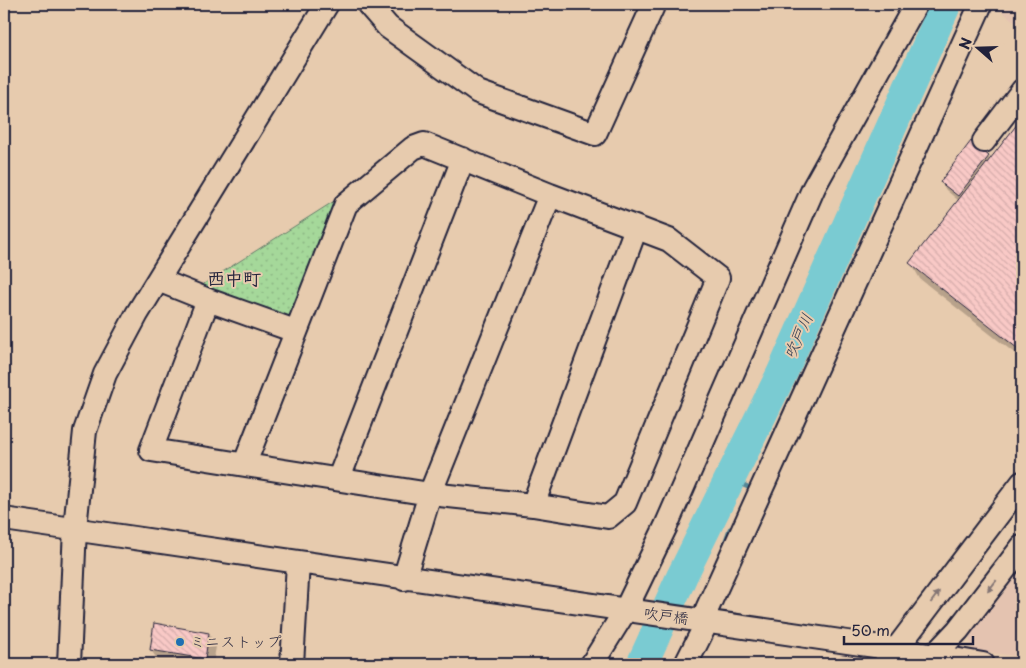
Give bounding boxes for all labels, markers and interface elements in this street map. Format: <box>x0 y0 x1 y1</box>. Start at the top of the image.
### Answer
north arrow <box>954 22 1004 72</box>
text: N <box>954 35 977 52</box>
district label: 西中町 <box>207 264 261 291</box>
water label: 吹戸川 <box>776 309 818 362</box>
one-way arrow <box>987 579 998 592</box>
one-way arrow <box>930 590 940 604</box>
street label: 吹戸橋 <box>642 600 690 629</box>
scale bar <box>844 613 972 645</box>
text: 50 m <box>851 618 890 641</box>
place label: ミニストップ <box>190 629 282 652</box>
marker: ミニストップ <box>174 636 186 648</box>

